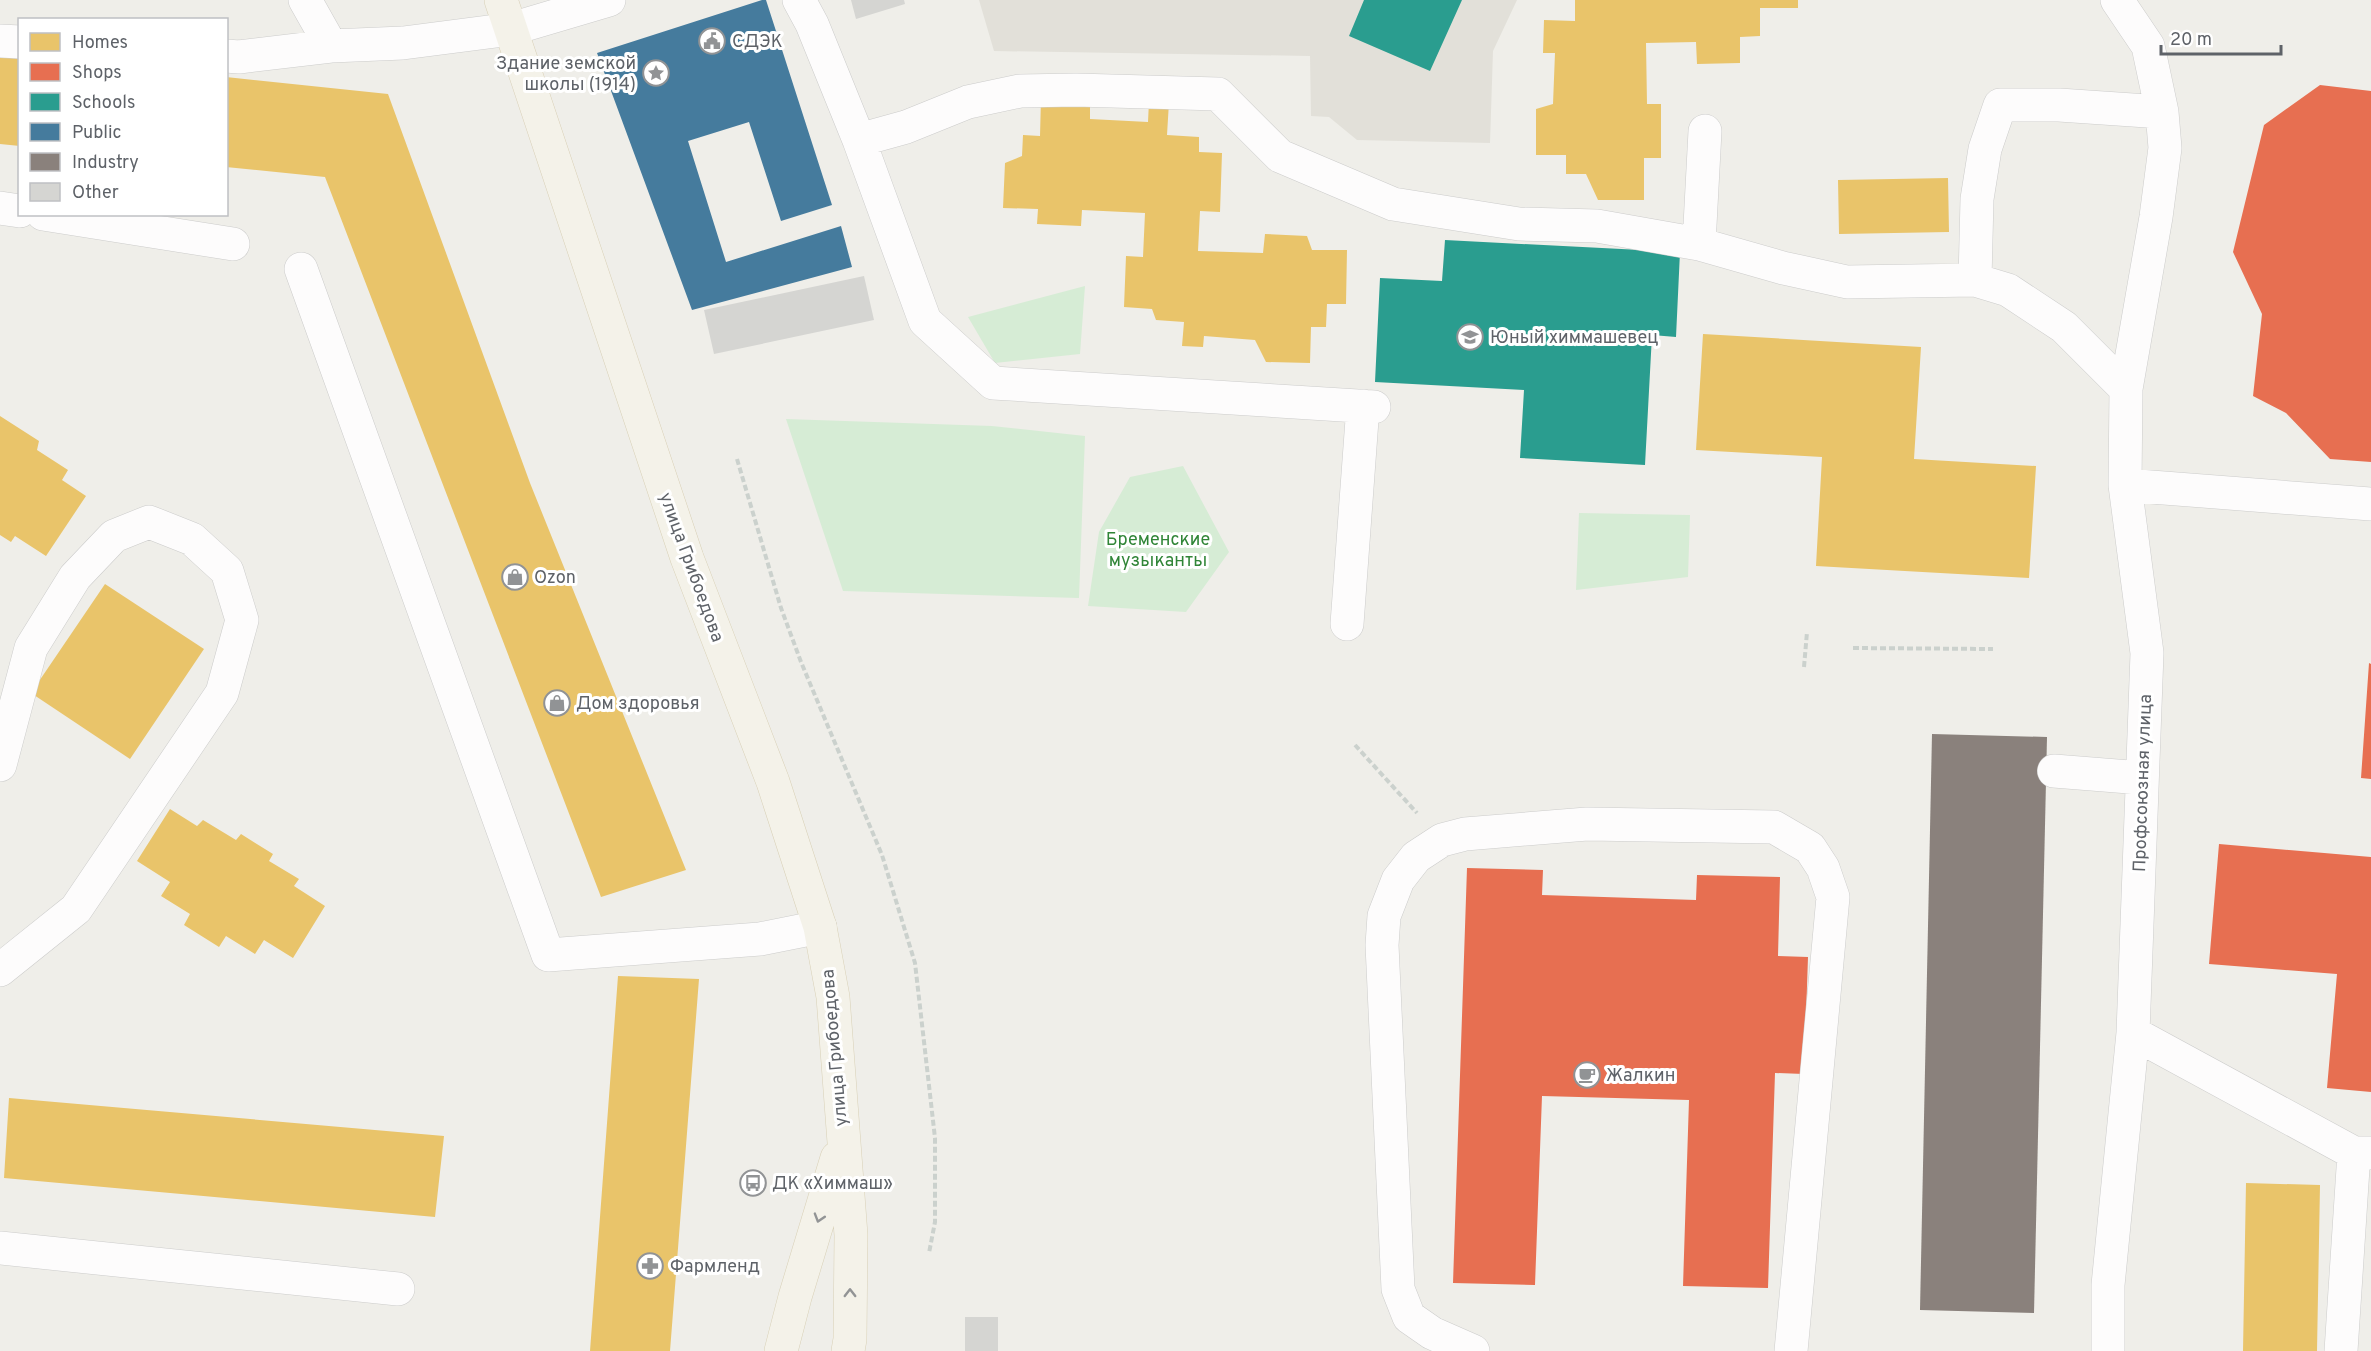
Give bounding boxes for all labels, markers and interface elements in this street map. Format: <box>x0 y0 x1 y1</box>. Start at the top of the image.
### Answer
legend <box>18 18 228 216</box>
scale bar <box>2161 18 2281 56</box>
public building icon: СДЭК <box>697 26 727 56</box>
text: 20 m <box>2170 29 2212 52</box>
place label: СДЭК <box>732 31 783 54</box>
text: Homes <box>72 32 128 55</box>
place label: Здание земской школы (1914) <box>496 53 636 97</box>
place icon: Здание земской школы (1914) <box>641 58 671 88</box>
text: Shops <box>72 62 122 85</box>
text: Schools <box>72 92 135 115</box>
text: Public <box>72 122 122 145</box>
text: Industry <box>72 152 139 175</box>
text: Other <box>72 182 119 205</box>
school or university icon: Юный химмашевец <box>1455 322 1485 352</box>
place label: Юный химмашевец <box>1490 327 1658 350</box>
street label: улица Грибоедова <box>653 489 728 646</box>
park label: Бременские музыканты <box>1106 529 1210 573</box>
shop icon: Ozon <box>500 562 530 592</box>
place label: Ozon <box>534 567 576 590</box>
shop icon: Дом здоровья <box>542 688 572 718</box>
place label: Дом здоровья <box>576 693 699 716</box>
street label: Профсоюзная улица <box>2129 694 2158 872</box>
street label: улица Грибоедова <box>817 968 854 1127</box>
cafe icon: Жалкин <box>1572 1060 1602 1090</box>
place label: Жалкин <box>1606 1065 1675 1088</box>
bus stop icon: ДК «Химмаш» <box>738 1168 768 1198</box>
place label: ДК «Химмаш» <box>772 1173 893 1196</box>
one-way arrow <box>814 1212 826 1223</box>
pharmacy icon: Фармленд <box>635 1251 665 1281</box>
place label: Фармленд <box>670 1256 760 1279</box>
one-way arrow <box>844 1288 856 1297</box>

